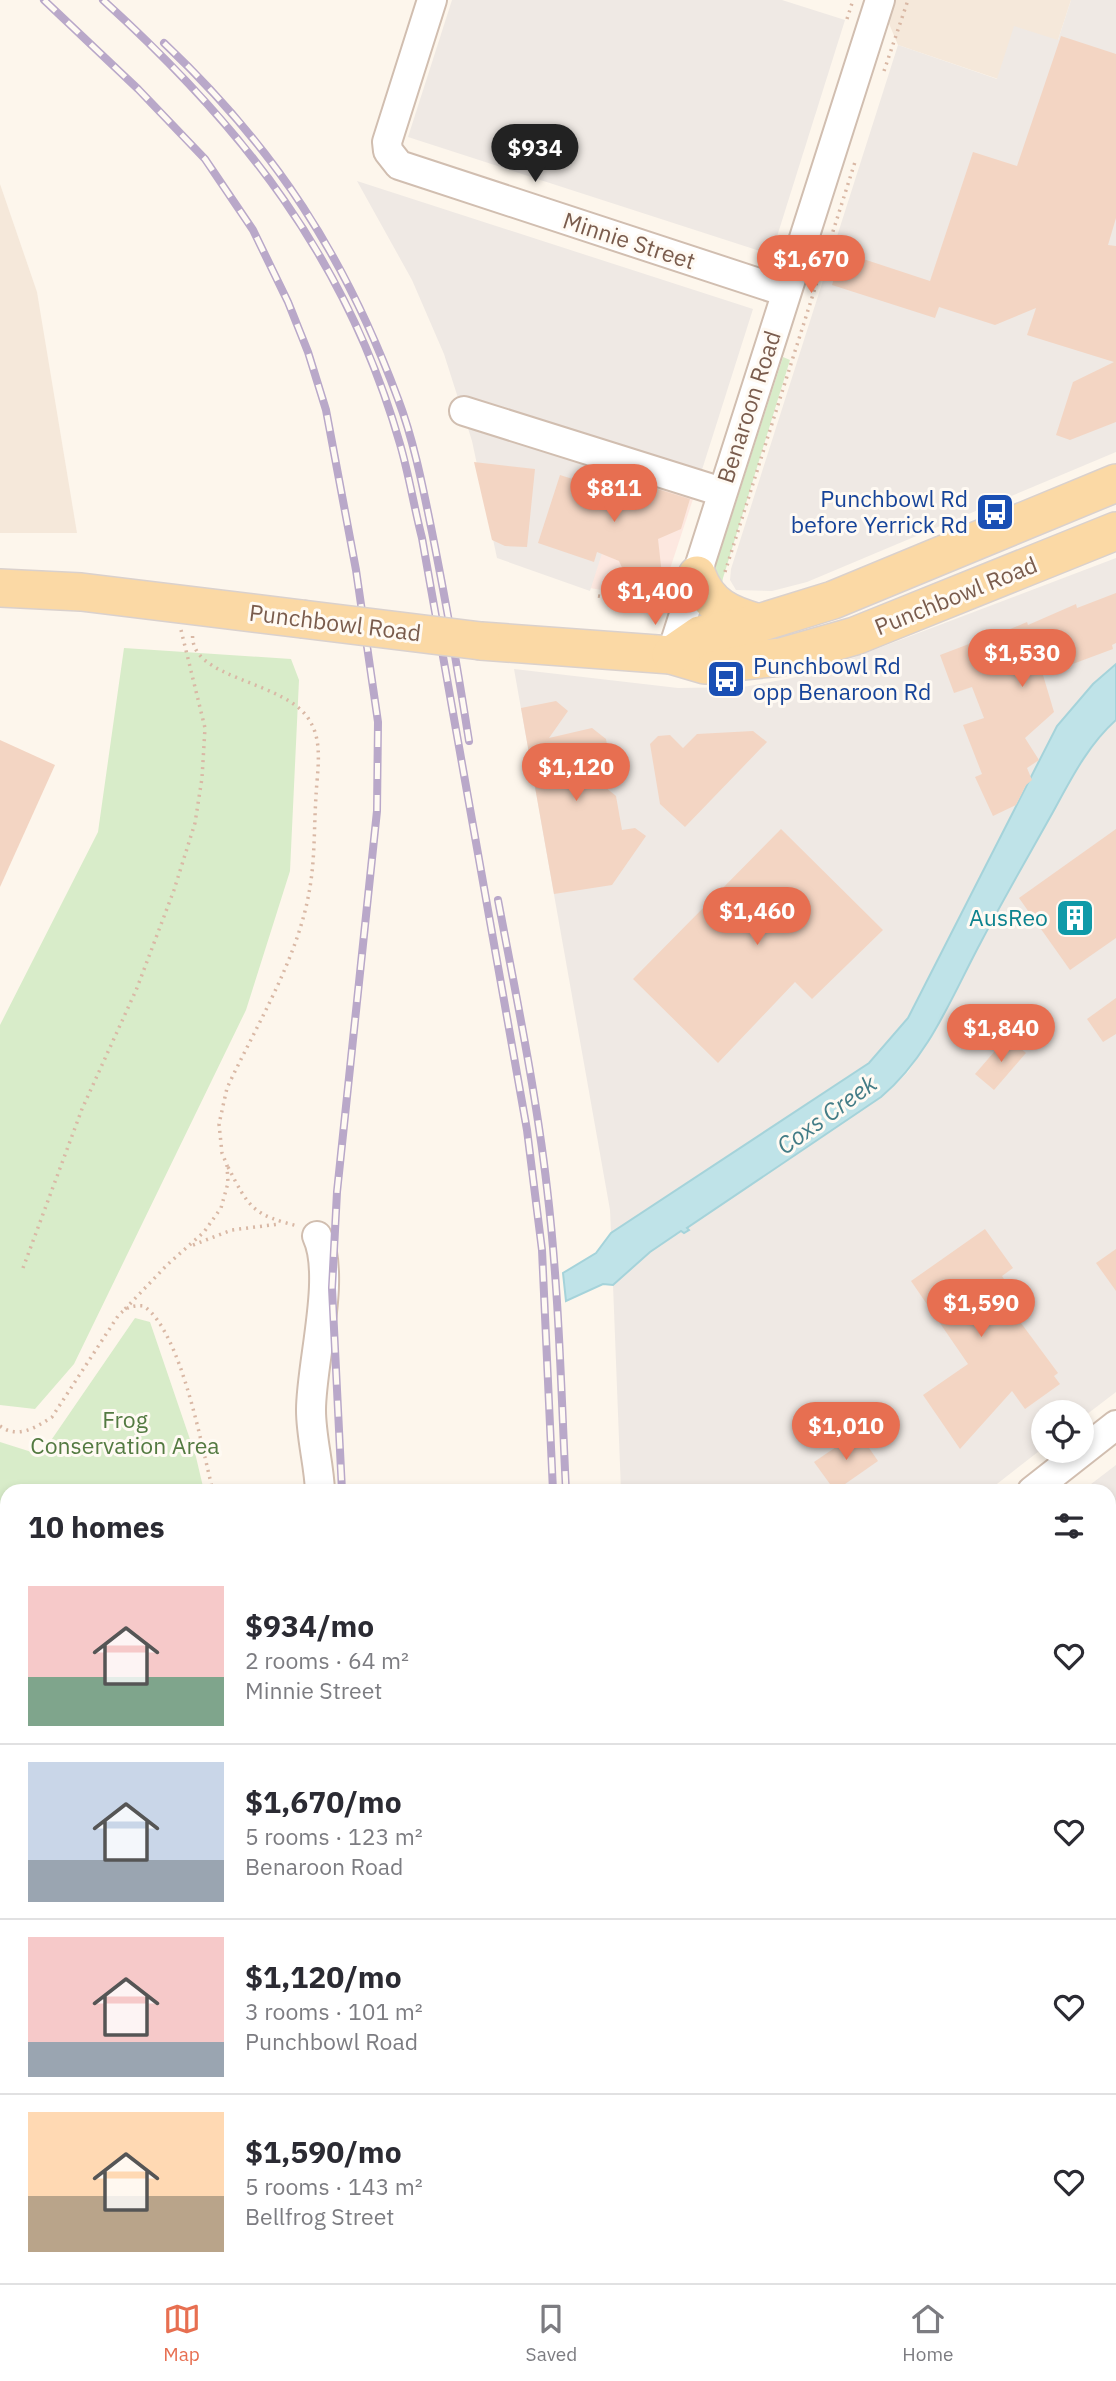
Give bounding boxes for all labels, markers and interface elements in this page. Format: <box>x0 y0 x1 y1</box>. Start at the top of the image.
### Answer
pin: $934 <box>494 124 576 184</box>
text: $934 <box>507 132 563 162</box>
street label: Minnie Street <box>559 205 699 276</box>
pin: $1,670 <box>754 236 868 295</box>
text: $1,670 <box>773 243 849 273</box>
street label: Benaroon Road <box>709 327 787 487</box>
pin: $811 <box>573 464 655 524</box>
text: $811 <box>586 472 642 502</box>
place label: Punchbowl Rd before Yerrick Rd <box>791 483 968 539</box>
bus stop icon: Punchbowl Rd before Yerrick Rd <box>974 491 1016 533</box>
street label: Punchbowl Road <box>870 549 1041 641</box>
pin: $1,400 <box>598 568 712 627</box>
text: $1,400 <box>617 575 693 605</box>
street label: Punchbowl Road <box>247 597 423 647</box>
pin: $1,530 <box>965 630 1079 689</box>
text: $1,530 <box>984 637 1060 667</box>
place label: Punchbowl Rd opp Benaroon Rd <box>753 650 931 706</box>
bus stop icon: Punchbowl Rd opp Benaroon Rd <box>705 658 747 700</box>
pin: $1,120 <box>519 744 633 803</box>
text: $1,120 <box>538 751 614 781</box>
pin: $1,460 <box>700 888 814 947</box>
text: $1,460 <box>719 895 795 925</box>
building icon: AusReo <box>1054 897 1096 939</box>
place label: AusReo <box>969 902 1048 932</box>
pin: $1,840 <box>944 1004 1058 1064</box>
text: $1,840 <box>963 1012 1039 1042</box>
water label: Coxs Creek <box>770 1067 883 1161</box>
pin: $1,590 <box>924 1280 1038 1339</box>
text: $1,590 <box>943 1287 1019 1317</box>
map controls <box>1031 1400 1094 1463</box>
button: locate <box>1031 1400 1094 1463</box>
pin: $1,010 <box>789 1402 903 1462</box>
park label: Frog Conservation Area <box>30 1404 220 1460</box>
text: $1,010 <box>808 1410 884 1440</box>
text: 10 homes <box>28 1507 165 1546</box>
icon: filters <box>1050 1507 1088 1545</box>
text: $934/mo <box>245 1606 374 1645</box>
icon: home <box>84 1614 168 1698</box>
icon: heart <box>1050 1637 1088 1675</box>
text: 2 rooms · 64 m² <box>245 1645 409 1675</box>
text: Minnie Street <box>245 1675 382 1705</box>
text: $1,670/mo <box>245 1782 402 1821</box>
icon: home <box>84 1790 168 1874</box>
icon: heart <box>1050 1813 1088 1851</box>
text: 5 rooms · 123 m² <box>245 1821 423 1851</box>
text: Benaroon Road <box>245 1851 403 1881</box>
text: $1,120/mo <box>245 1957 402 1996</box>
icon: home <box>84 1965 168 2049</box>
icon: heart <box>1050 1988 1088 2026</box>
text: 3 rooms · 101 m² <box>245 1996 423 2026</box>
text: Punchbowl Road <box>245 2026 418 2056</box>
text: $1,590/mo <box>245 2132 402 2171</box>
icon: home <box>84 2140 168 2224</box>
icon: heart <box>1050 2163 1088 2201</box>
text: 5 rooms · 143 m² <box>245 2171 423 2201</box>
text: Bellfrog Street <box>245 2201 394 2231</box>
tab: Map <box>163 2300 201 2366</box>
tab: Saved <box>526 2300 577 2366</box>
tab: Home <box>902 2300 953 2366</box>

